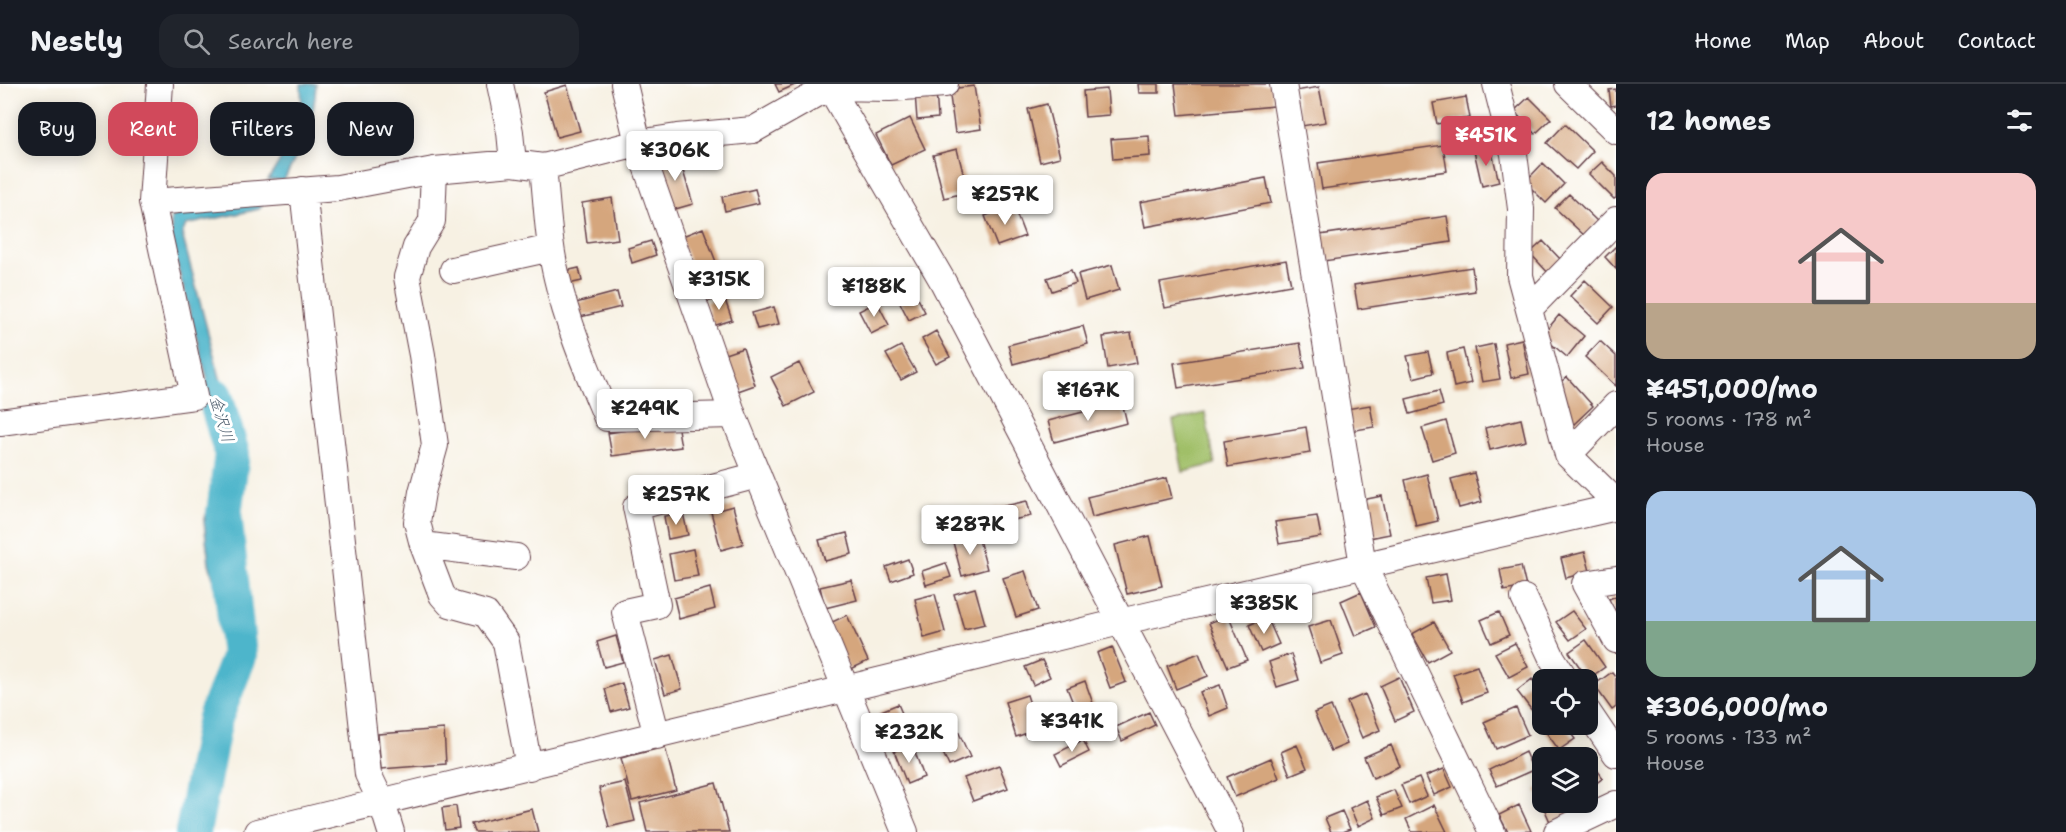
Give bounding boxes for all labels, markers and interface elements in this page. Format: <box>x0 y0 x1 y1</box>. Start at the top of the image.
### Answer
search box <box>159 14 579 68</box>
text: Nestly <box>30 22 123 60</box>
icon: search <box>180 25 213 58</box>
text: Search here <box>228 27 354 56</box>
text: Home <box>1694 27 1752 55</box>
text: Map <box>1785 27 1830 55</box>
text: About <box>1863 27 1924 55</box>
text: Contact <box>1957 27 2036 55</box>
chip: Buy <box>18 102 96 156</box>
chip: Rent <box>108 102 198 156</box>
chip: Filters <box>210 102 315 156</box>
chip: New <box>327 102 414 156</box>
text: 12 homes <box>1646 103 1771 138</box>
icon: filters <box>2003 104 2036 137</box>
pin: ¥451K <box>1444 116 1528 167</box>
text: ¥451K <box>1455 122 1517 148</box>
pin: ¥306K <box>633 131 717 182</box>
text: ¥306K <box>640 137 710 163</box>
pin: ¥257K <box>963 175 1047 226</box>
text: ¥257K <box>971 181 1039 207</box>
icon: home <box>1787 212 1895 320</box>
pin: ¥315K <box>677 260 761 311</box>
text: ¥315K <box>688 266 750 292</box>
pin: ¥188K <box>832 267 916 318</box>
text: ¥188K <box>842 273 906 299</box>
pin: ¥167K <box>1046 371 1130 422</box>
text: ¥451,000/mo <box>1646 371 1818 406</box>
text: ¥167K <box>1057 377 1119 403</box>
pin: ¥249K <box>603 389 687 440</box>
water label: 金沢川 <box>205 393 239 445</box>
text: ¥249K <box>611 395 679 421</box>
text: 5 rooms · 178 m² <box>1646 406 1812 432</box>
text: House <box>1646 432 1705 458</box>
pin: ¥257K <box>634 475 718 526</box>
text: ¥257K <box>642 481 710 507</box>
pin: ¥287K <box>928 505 1012 556</box>
text: ¥287K <box>935 511 1005 537</box>
icon: home <box>1787 530 1895 638</box>
pin: ¥385K <box>1222 584 1306 635</box>
text: ¥385K <box>1230 590 1298 616</box>
map controls <box>1532 669 1598 813</box>
button: locate <box>1532 669 1598 735</box>
text: ¥306,000/mo <box>1646 689 1828 724</box>
pin: ¥341K <box>1030 702 1114 753</box>
text: ¥341K <box>1040 708 1104 734</box>
pin: ¥232K <box>867 713 951 764</box>
text: ¥232K <box>875 719 943 745</box>
text: 5 rooms · 133 m² <box>1646 724 1811 750</box>
button: layers <box>1532 747 1598 813</box>
text: House <box>1646 750 1705 776</box>

